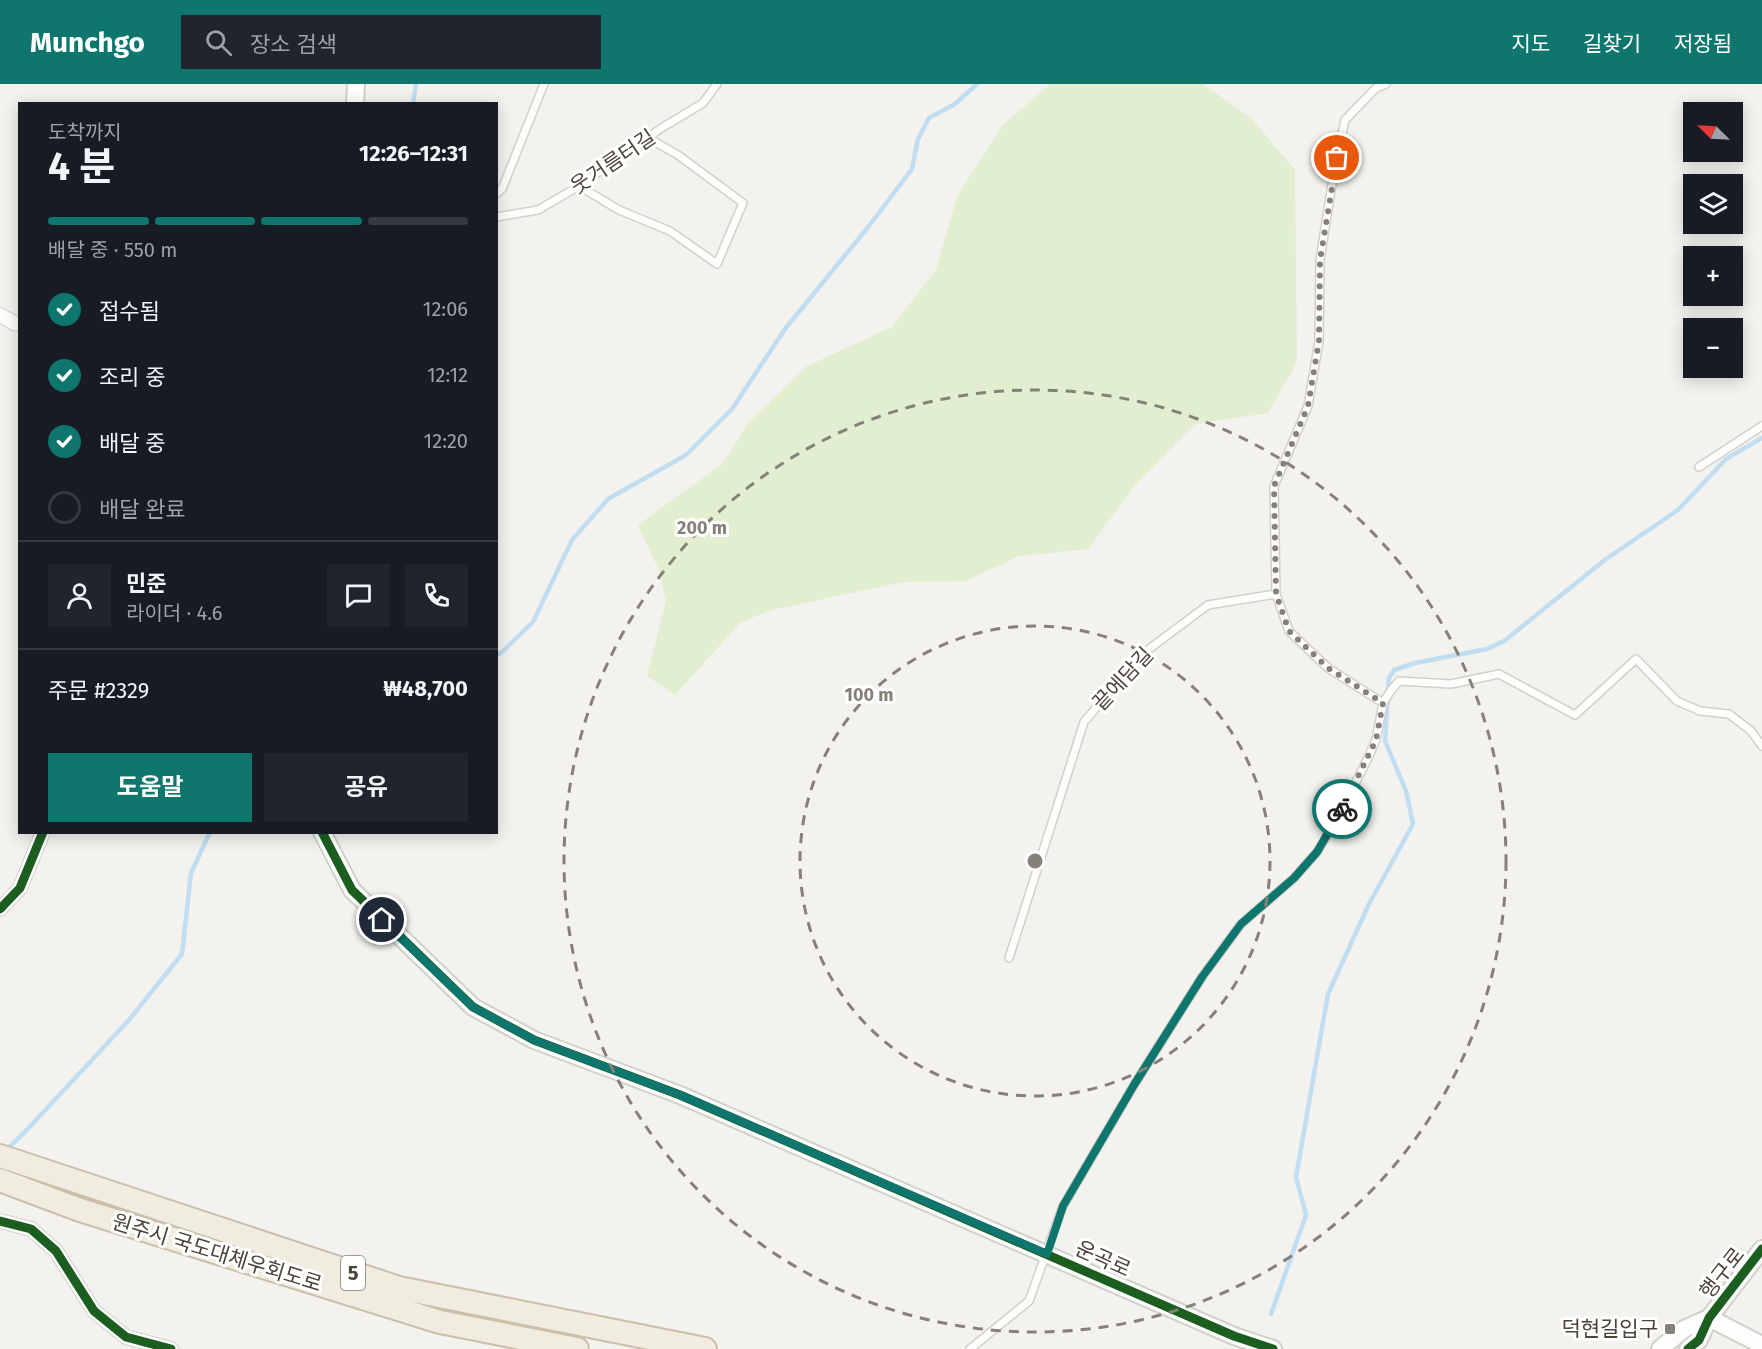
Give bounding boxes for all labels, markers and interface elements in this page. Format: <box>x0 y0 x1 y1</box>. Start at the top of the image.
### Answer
search box <box>181 15 601 69</box>
text: Munchgo <box>30 26 145 59</box>
icon: search <box>202 26 235 59</box>
text: 장소 검색 <box>250 31 337 58</box>
text: 지도 <box>1511 31 1550 57</box>
text: 길찾기 <box>1583 31 1641 57</box>
text: 저장됨 <box>1674 31 1732 57</box>
north arrow <box>1683 102 1743 162</box>
map controls <box>1683 102 1743 378</box>
text: 도착까지 <box>48 120 122 144</box>
street label: 웃거름터길 <box>566 124 660 200</box>
pin <box>1311 132 1362 183</box>
text: 12:26–12:31 <box>359 140 468 167</box>
icon: bag <box>1320 141 1353 174</box>
text: 4 분 <box>48 144 115 190</box>
button: layers <box>1683 174 1743 234</box>
text: 배달 중 · 550 m <box>48 238 177 262</box>
button: + <box>1683 246 1743 306</box>
icon: check <box>48 293 81 326</box>
text: 12:06 <box>423 297 468 321</box>
text: 접수됨 <box>99 298 160 325</box>
button: − <box>1683 318 1743 378</box>
icon: check <box>48 359 81 392</box>
text: 12:12 <box>427 363 468 387</box>
text: 조리 중 <box>99 364 166 391</box>
icon: check <box>48 425 81 458</box>
text: 12:20 <box>424 429 468 453</box>
text: 배달 중 <box>99 430 166 457</box>
text: 배달 완료 <box>99 496 186 523</box>
text: 200 m <box>677 517 727 539</box>
button: person <box>48 564 111 627</box>
button: chat <box>327 564 390 627</box>
button: phone <box>405 564 468 627</box>
text: 민준 <box>126 570 166 597</box>
text: 라이더 · 4.6 <box>126 601 223 625</box>
street label: 끝에담길 <box>1087 642 1159 716</box>
text: ₩48,700 <box>383 675 468 702</box>
text: 주문 #2329 <box>48 677 149 704</box>
text: 100 m <box>845 684 893 706</box>
button: 도움말 <box>48 753 252 822</box>
button: 공유 <box>264 753 468 822</box>
courier <box>1312 779 1372 839</box>
icon: bike <box>1326 793 1359 826</box>
centre of rings <box>1025 851 1045 871</box>
pin <box>356 894 407 945</box>
icon: home <box>365 903 398 936</box>
street label: 원주시 국도대체우회도로 <box>109 1209 325 1297</box>
street label: 운곡로 <box>1071 1235 1135 1283</box>
street label: 행구로 <box>1694 1242 1750 1304</box>
road number: 5 <box>341 1256 365 1290</box>
place label: 덕현길입구 <box>1561 1316 1658 1342</box>
marker: 덕현길입구 <box>1663 1322 1677 1336</box>

